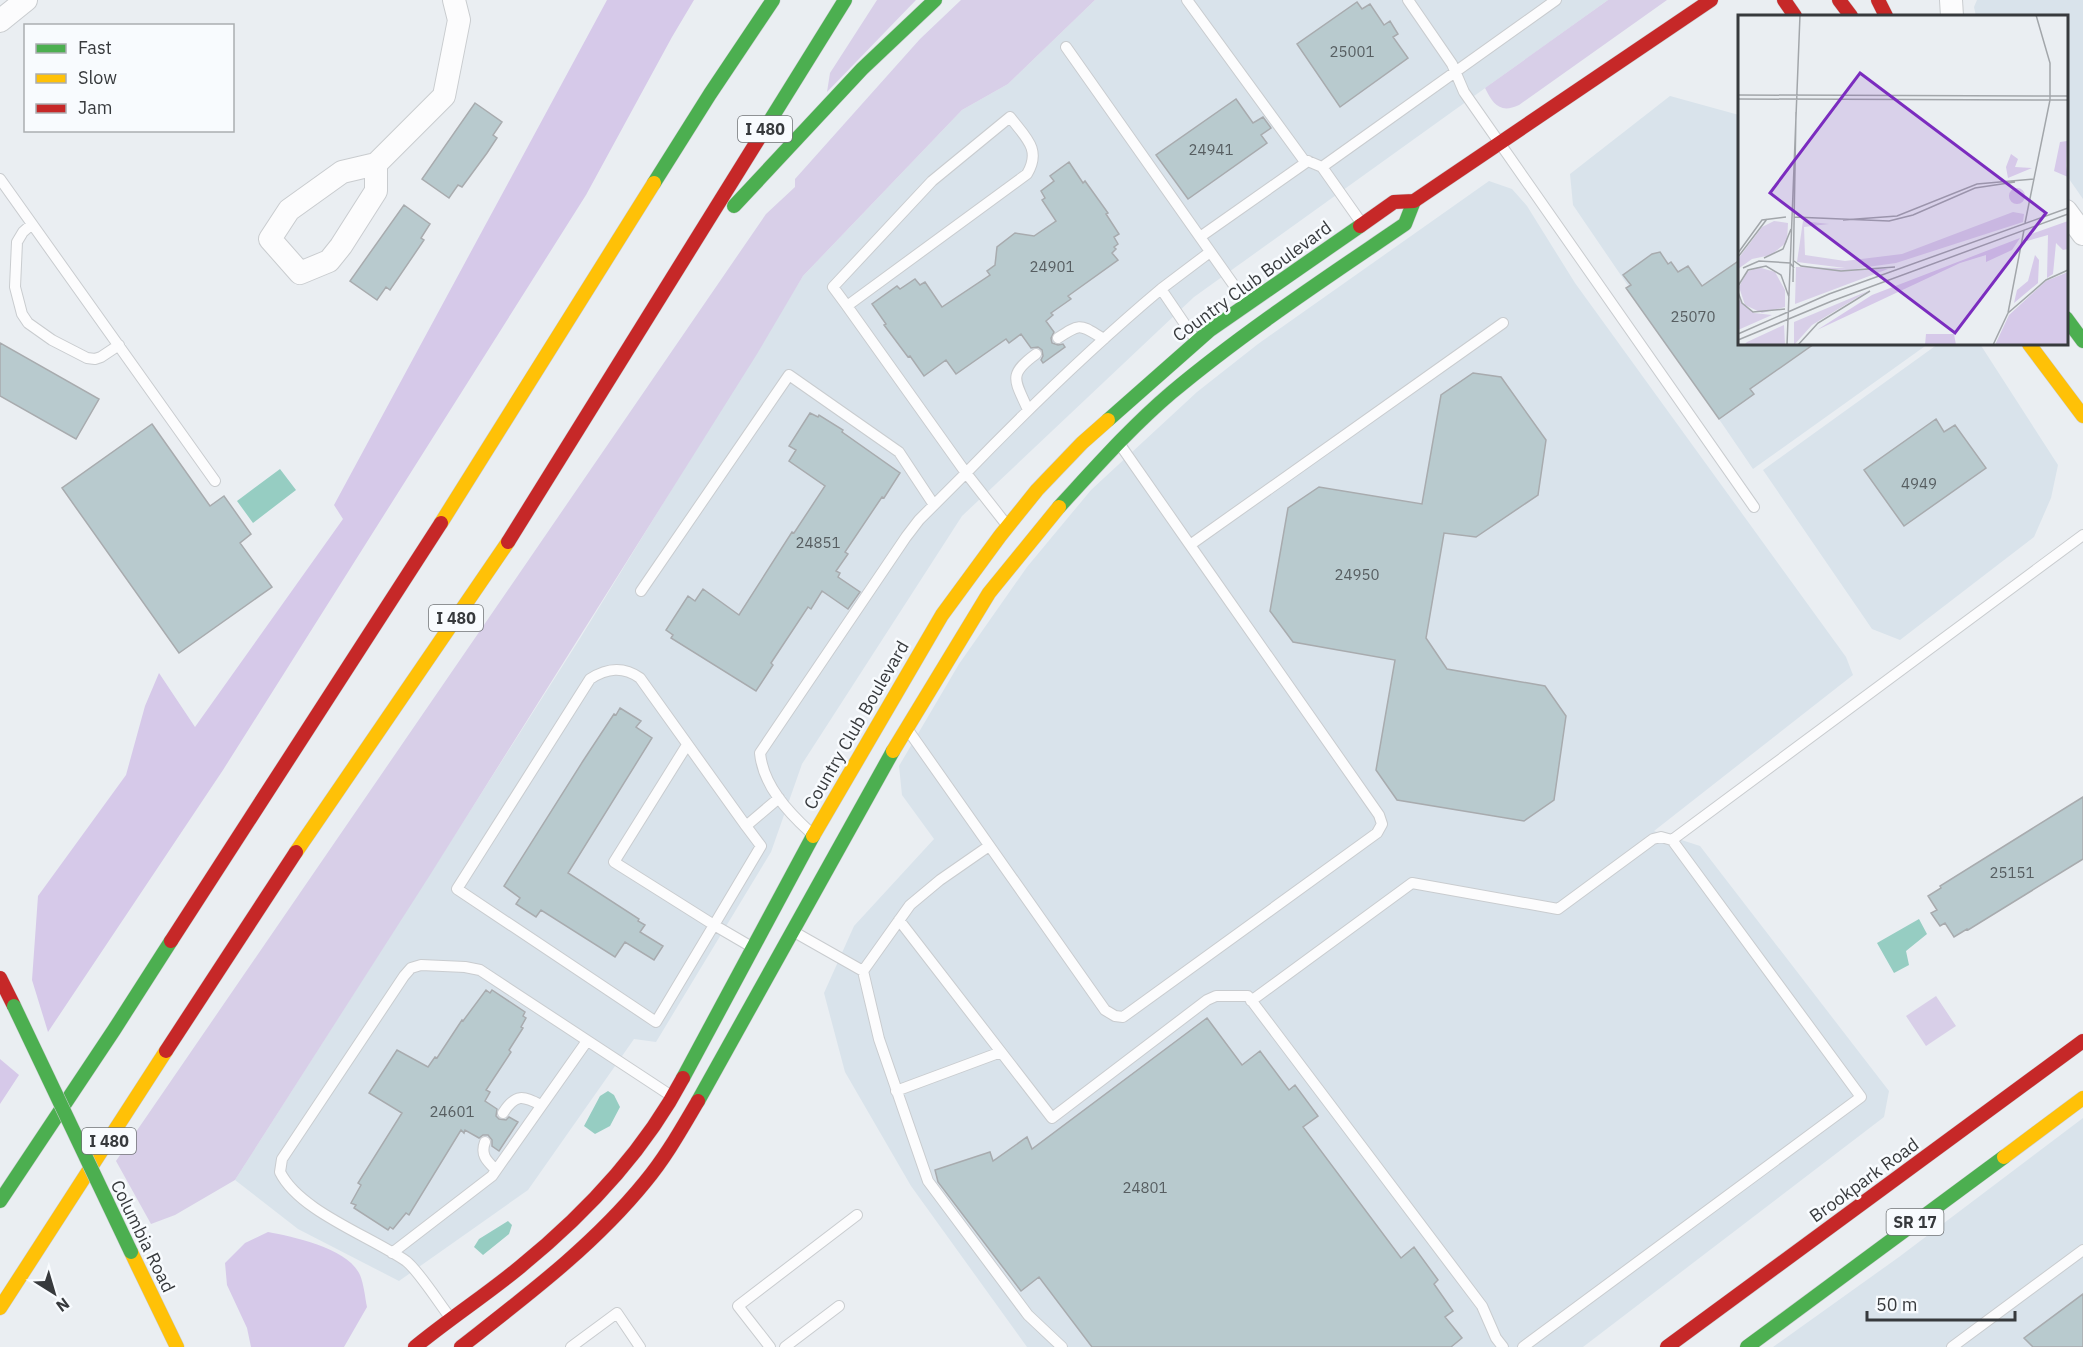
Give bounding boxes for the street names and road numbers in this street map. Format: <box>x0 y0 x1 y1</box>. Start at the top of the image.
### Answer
road number: I 480 <box>738 116 792 142</box>
street label: Country Club Boulevard <box>1168 216 1336 346</box>
road number: I 480 <box>429 605 483 631</box>
street label: Country Club Boulevard <box>798 637 914 813</box>
road number: I 480 <box>82 1128 136 1154</box>
street label: Brookpark Road <box>1805 1133 1923 1227</box>
street label: Columbia Road <box>106 1176 180 1296</box>
road number: SR 17 <box>1886 1209 1944 1235</box>

